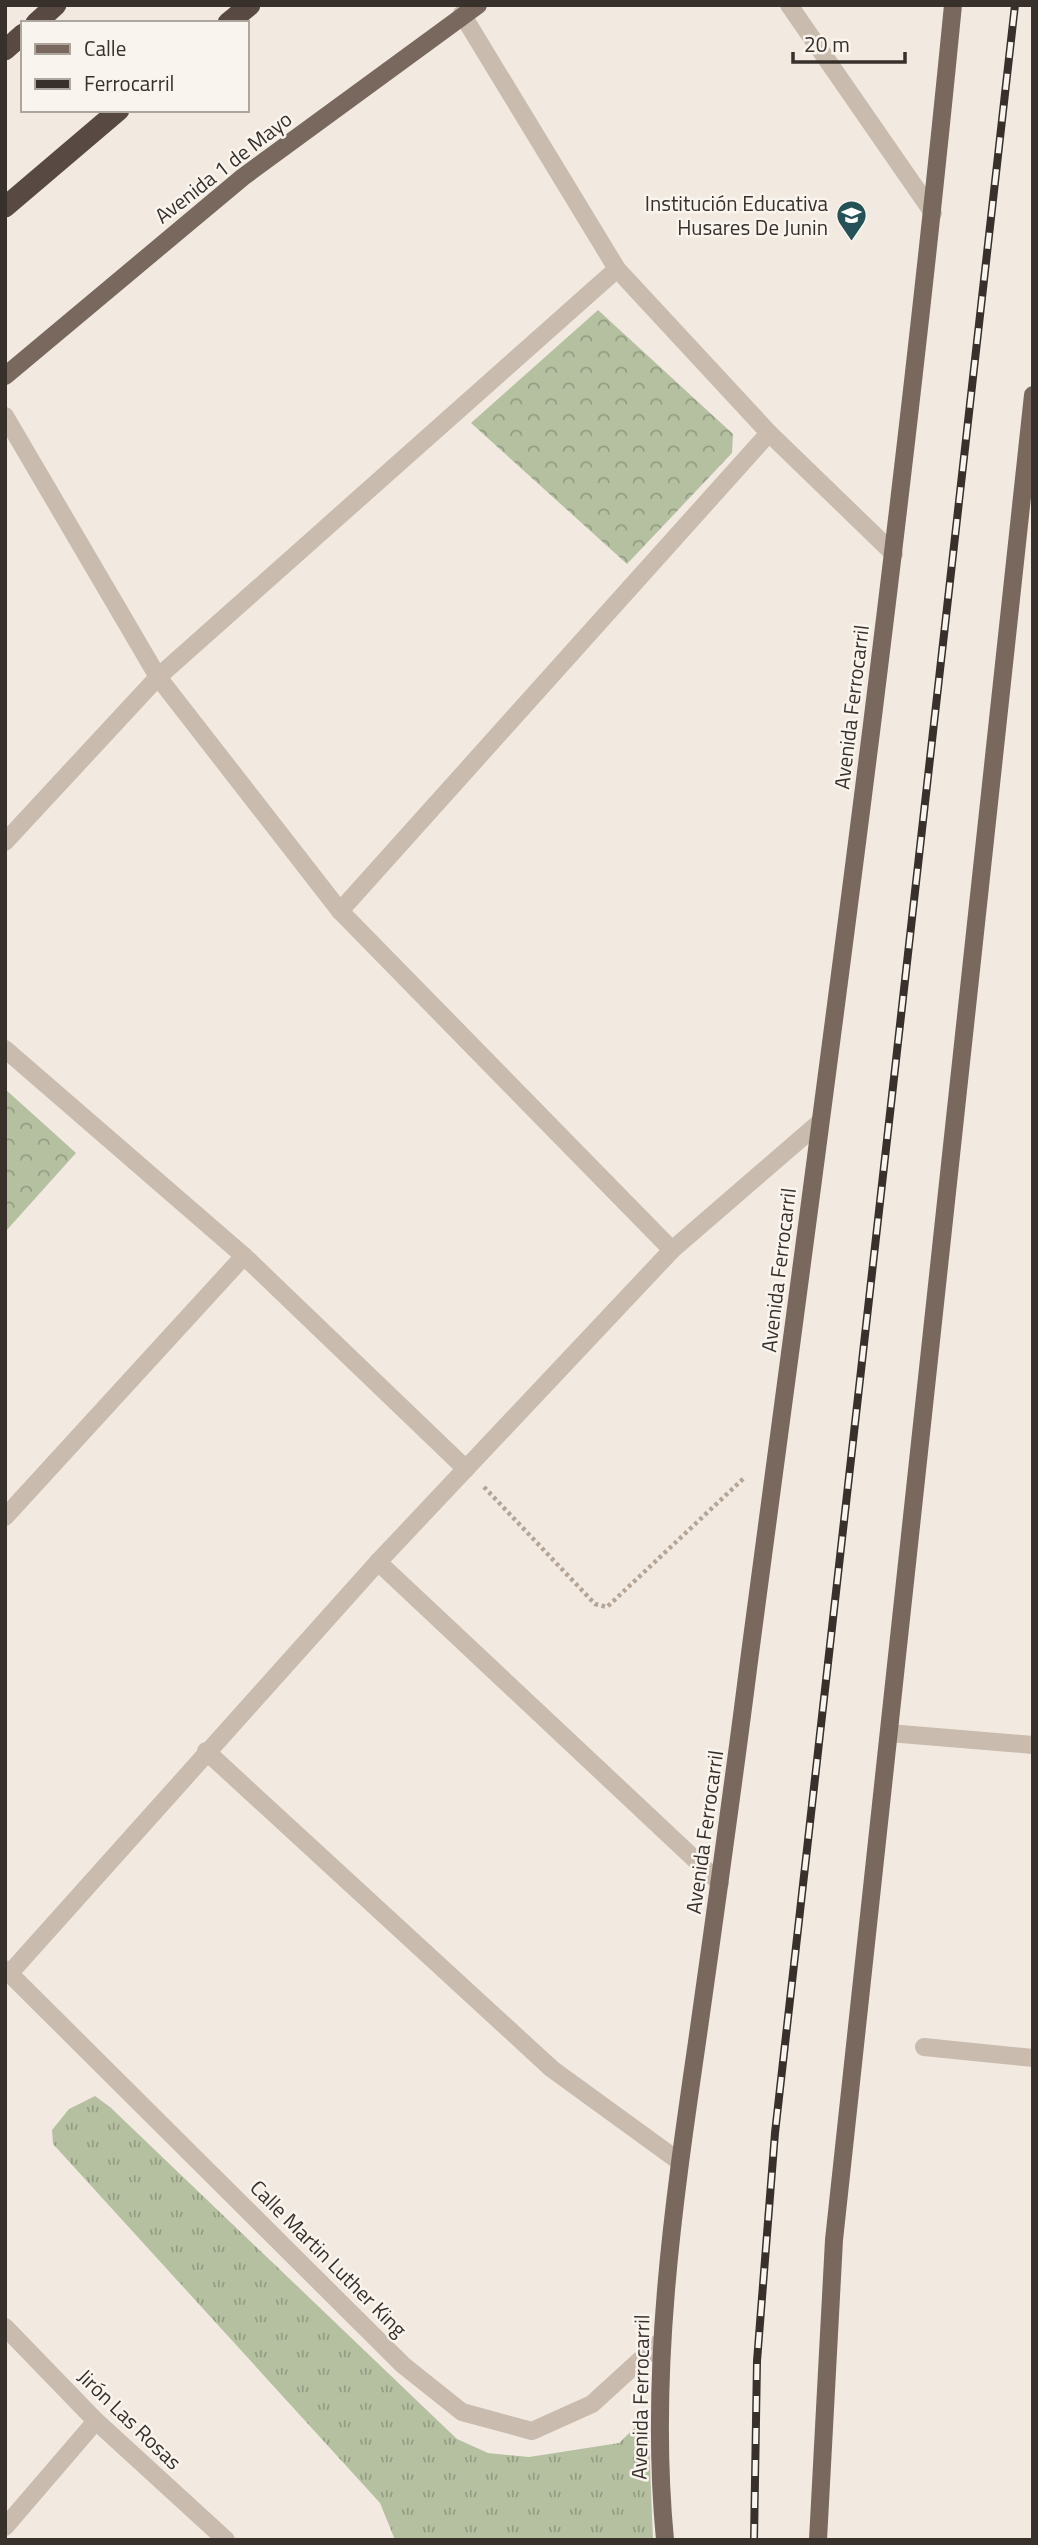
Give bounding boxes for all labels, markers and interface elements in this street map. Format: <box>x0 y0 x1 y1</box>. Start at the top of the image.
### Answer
legend <box>21 21 248 112</box>
scale bar <box>793 21 905 65</box>
text: 20 m <box>804 28 850 60</box>
text: Calle <box>84 32 126 64</box>
text: Ferrocarril <box>84 67 174 99</box>
street label: Avenida 1 de Mayo <box>148 103 298 231</box>
place label: Institución Educativa Husares De Junin <box>645 187 828 243</box>
school or university icon: Institución Educativa Husares De Junin <box>834 198 868 242</box>
street label: Avenida Ferrocarril <box>825 623 877 791</box>
street label: Avenida Ferrocarril <box>752 1186 804 1354</box>
street label: Avenida Ferrocarril <box>677 1748 731 1916</box>
street label: Calle Martin Luther King <box>243 2172 415 2344</box>
street label: Avenida Ferrocarril <box>623 2314 657 2480</box>
street label: Jirón Las Rosas <box>71 2361 189 2477</box>

